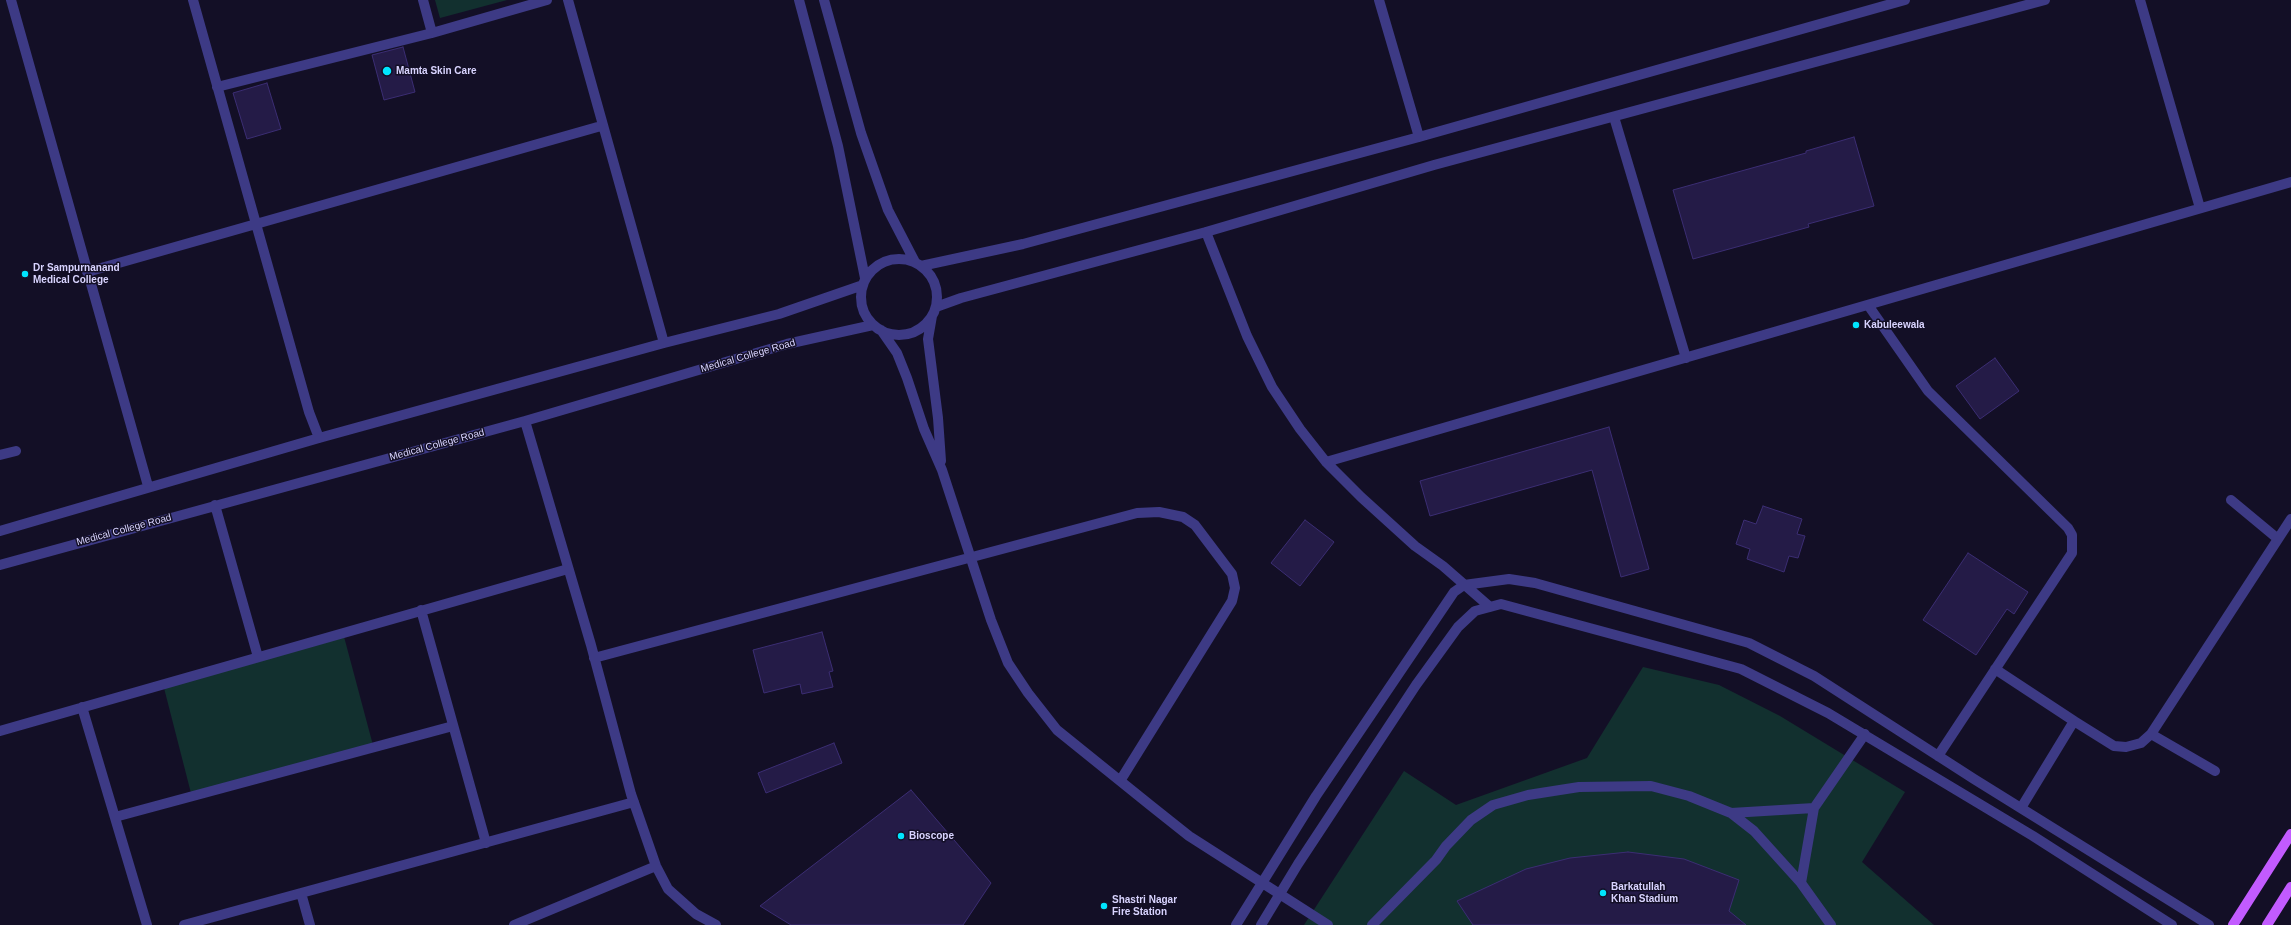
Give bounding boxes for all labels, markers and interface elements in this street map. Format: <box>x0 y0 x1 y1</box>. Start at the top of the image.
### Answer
marker: Mamta Skin Care <box>381 65 393 77</box>
place label: Mamta Skin Care <box>396 65 477 77</box>
place label: Dr Sampurnanand Medical College <box>33 262 120 286</box>
marker: Dr Sampurnanand Medical College <box>20 269 30 279</box>
place label: Kabuleewala <box>1864 319 1925 331</box>
marker: Kabuleewala <box>1851 320 1861 330</box>
street label: Medical College Road <box>699 337 797 375</box>
street label: Medical College Road <box>388 427 486 463</box>
street label: Medical College Road <box>75 512 173 548</box>
place label: Bioscope <box>909 830 954 842</box>
marker: Bioscope <box>896 831 906 841</box>
place label: Barkatullah Khan Stadium <box>1611 881 1678 904</box>
marker: Barkatullah Khan Stadium <box>1598 888 1608 898</box>
place label: Shastri Nagar Fire Station <box>1112 894 1177 918</box>
marker: Shastri Nagar Fire Station <box>1099 901 1109 911</box>

